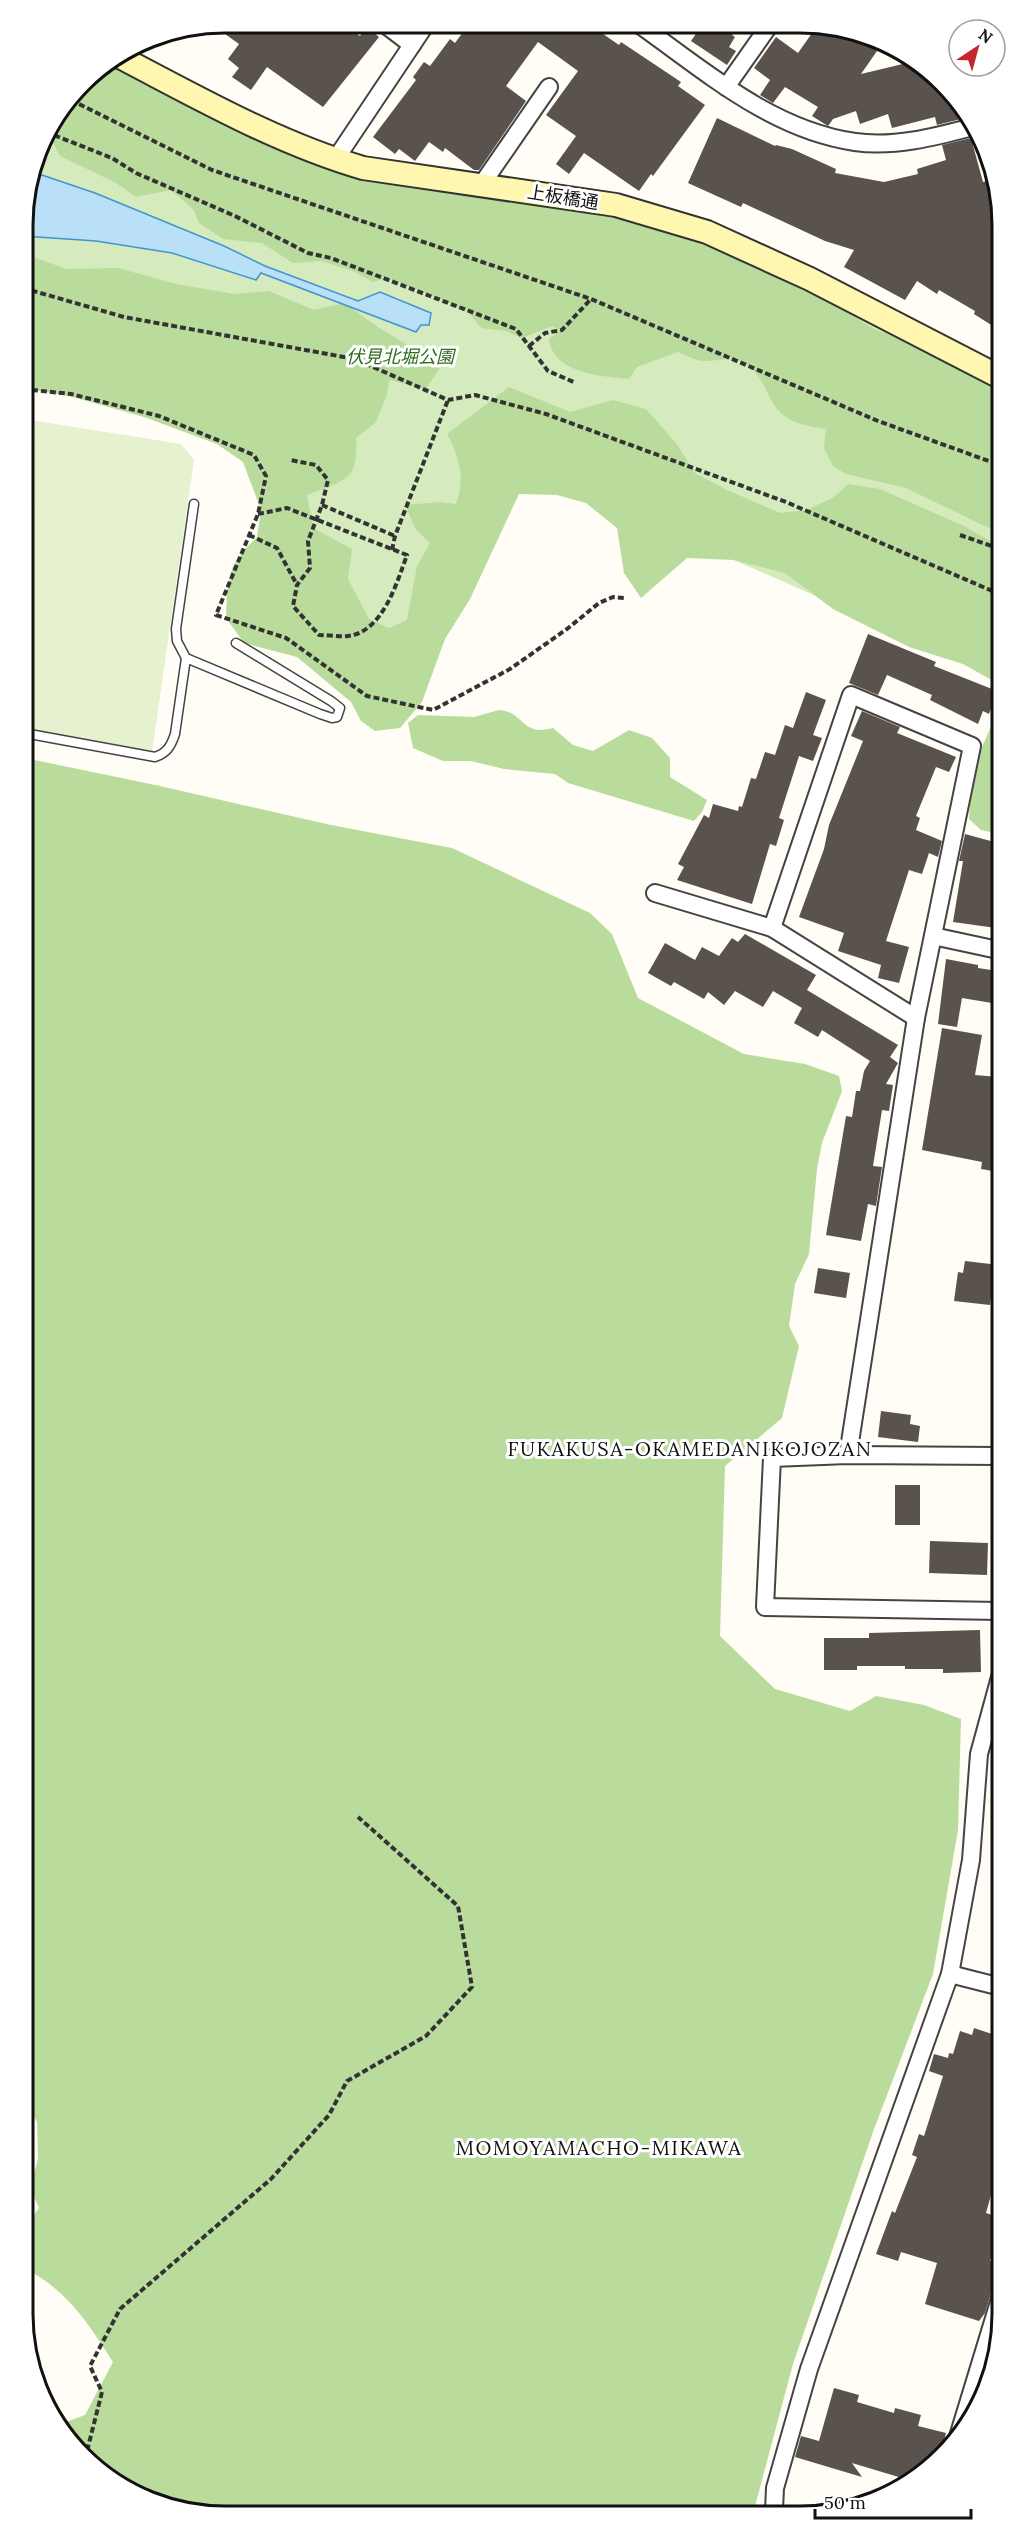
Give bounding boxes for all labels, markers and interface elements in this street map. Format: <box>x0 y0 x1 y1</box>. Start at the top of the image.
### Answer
north arrow <box>947 18 1007 78</box>
text: N <box>975 24 997 48</box>
street label: 上板橋通 <box>526 180 600 214</box>
park label: 伏見北堀公園 <box>346 345 457 368</box>
district label: FUKAKUSA-OKAMEDANIKOJOZAN <box>507 1436 873 1461</box>
district label: MOMOYAMACHO-MIKAWA <box>456 2135 742 2160</box>
scale bar <box>815 2482 971 2520</box>
text: 50 m <box>824 2491 866 2514</box>

